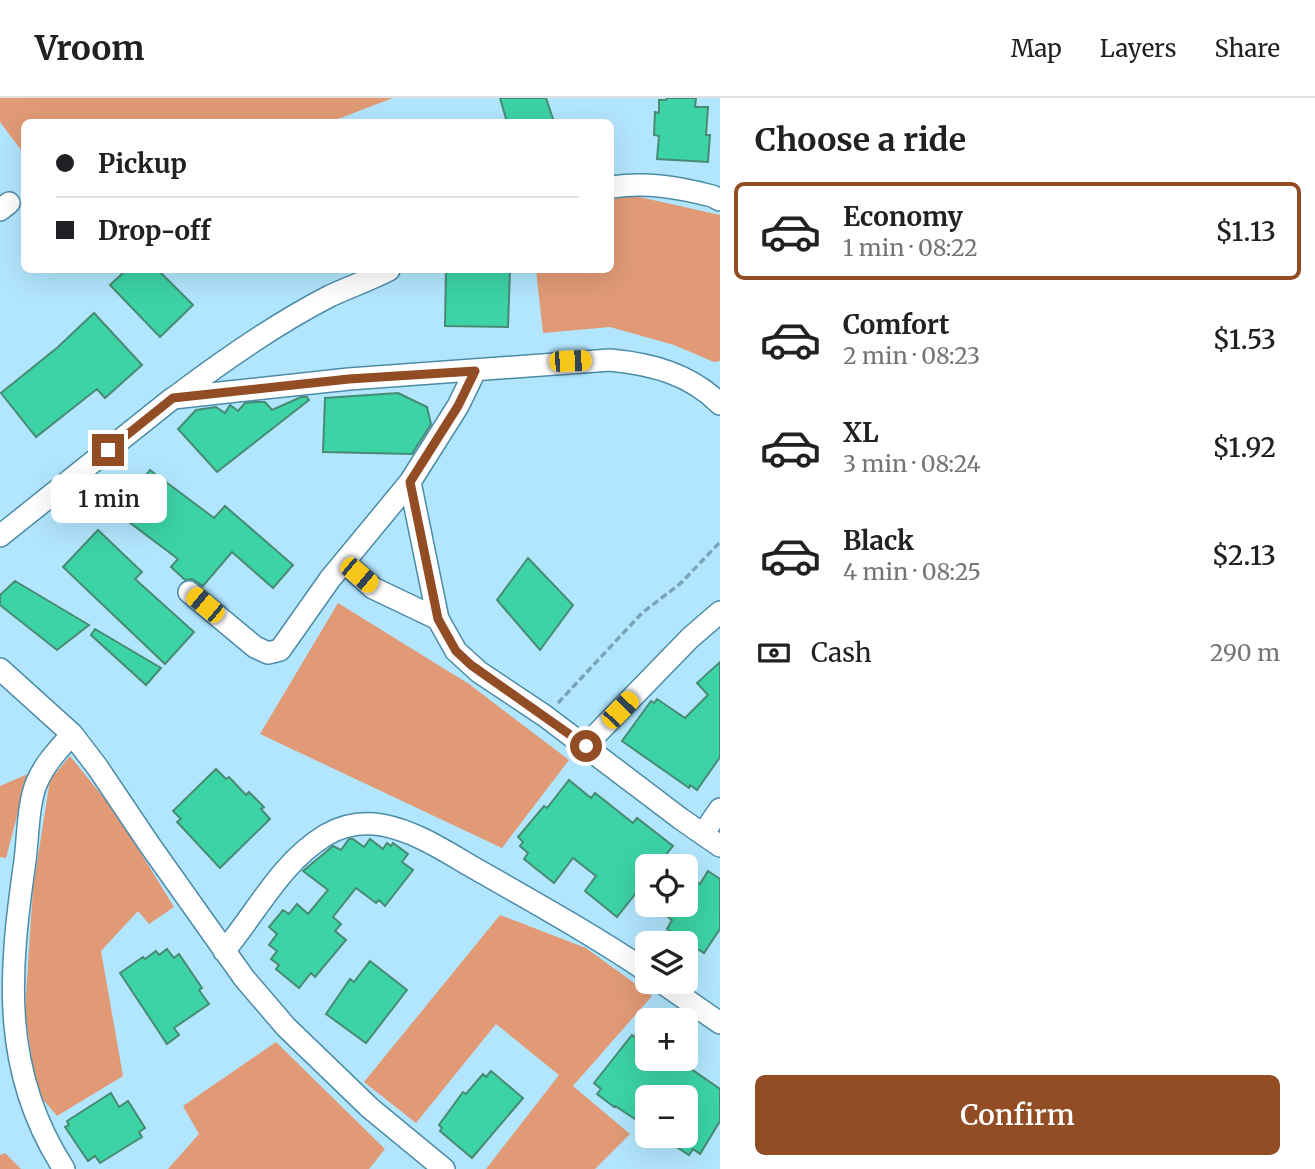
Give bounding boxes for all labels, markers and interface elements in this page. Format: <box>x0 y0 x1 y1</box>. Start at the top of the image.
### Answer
text: Vroom <box>35 28 144 69</box>
text: Map <box>1011 33 1062 64</box>
text: Layers <box>1100 33 1176 64</box>
text: Share <box>1214 33 1280 64</box>
text: Choose a ride <box>755 120 966 160</box>
text: Pickup <box>98 147 187 180</box>
icon: car <box>759 200 822 263</box>
text: Economy <box>843 200 963 233</box>
text: Drop-off <box>98 214 211 247</box>
text: $1.13 <box>1216 215 1276 248</box>
text: 1 min · 08:22 <box>843 233 978 262</box>
icon: car <box>759 308 822 371</box>
text: Comfort <box>843 308 949 341</box>
text: $1.53 <box>1213 323 1276 356</box>
text: 2 min · 08:23 <box>843 341 980 370</box>
car <box>549 350 592 372</box>
icon: car <box>759 416 822 479</box>
text: XL <box>843 416 879 449</box>
text: $1.92 <box>1213 431 1276 464</box>
route end <box>92 434 124 466</box>
text: 3 min · 08:24 <box>843 449 981 478</box>
callout: 1 min <box>50 474 166 524</box>
text: 1 min <box>78 484 140 513</box>
icon: car <box>759 524 822 587</box>
text: Black <box>843 524 914 557</box>
text: $2.13 <box>1212 539 1276 572</box>
car <box>337 553 382 597</box>
text: 4 min · 08:25 <box>843 557 981 586</box>
car <box>183 583 228 627</box>
icon: cash <box>755 634 793 672</box>
text: Cash <box>811 636 872 669</box>
text: 290 m <box>1210 638 1280 667</box>
car <box>598 688 643 732</box>
route start <box>570 730 602 762</box>
map controls <box>635 854 698 1148</box>
button: locate <box>635 854 698 917</box>
button: layers <box>635 931 698 994</box>
button: + <box>635 1008 698 1071</box>
button: Confirm <box>755 1075 1280 1155</box>
button: − <box>635 1085 698 1148</box>

